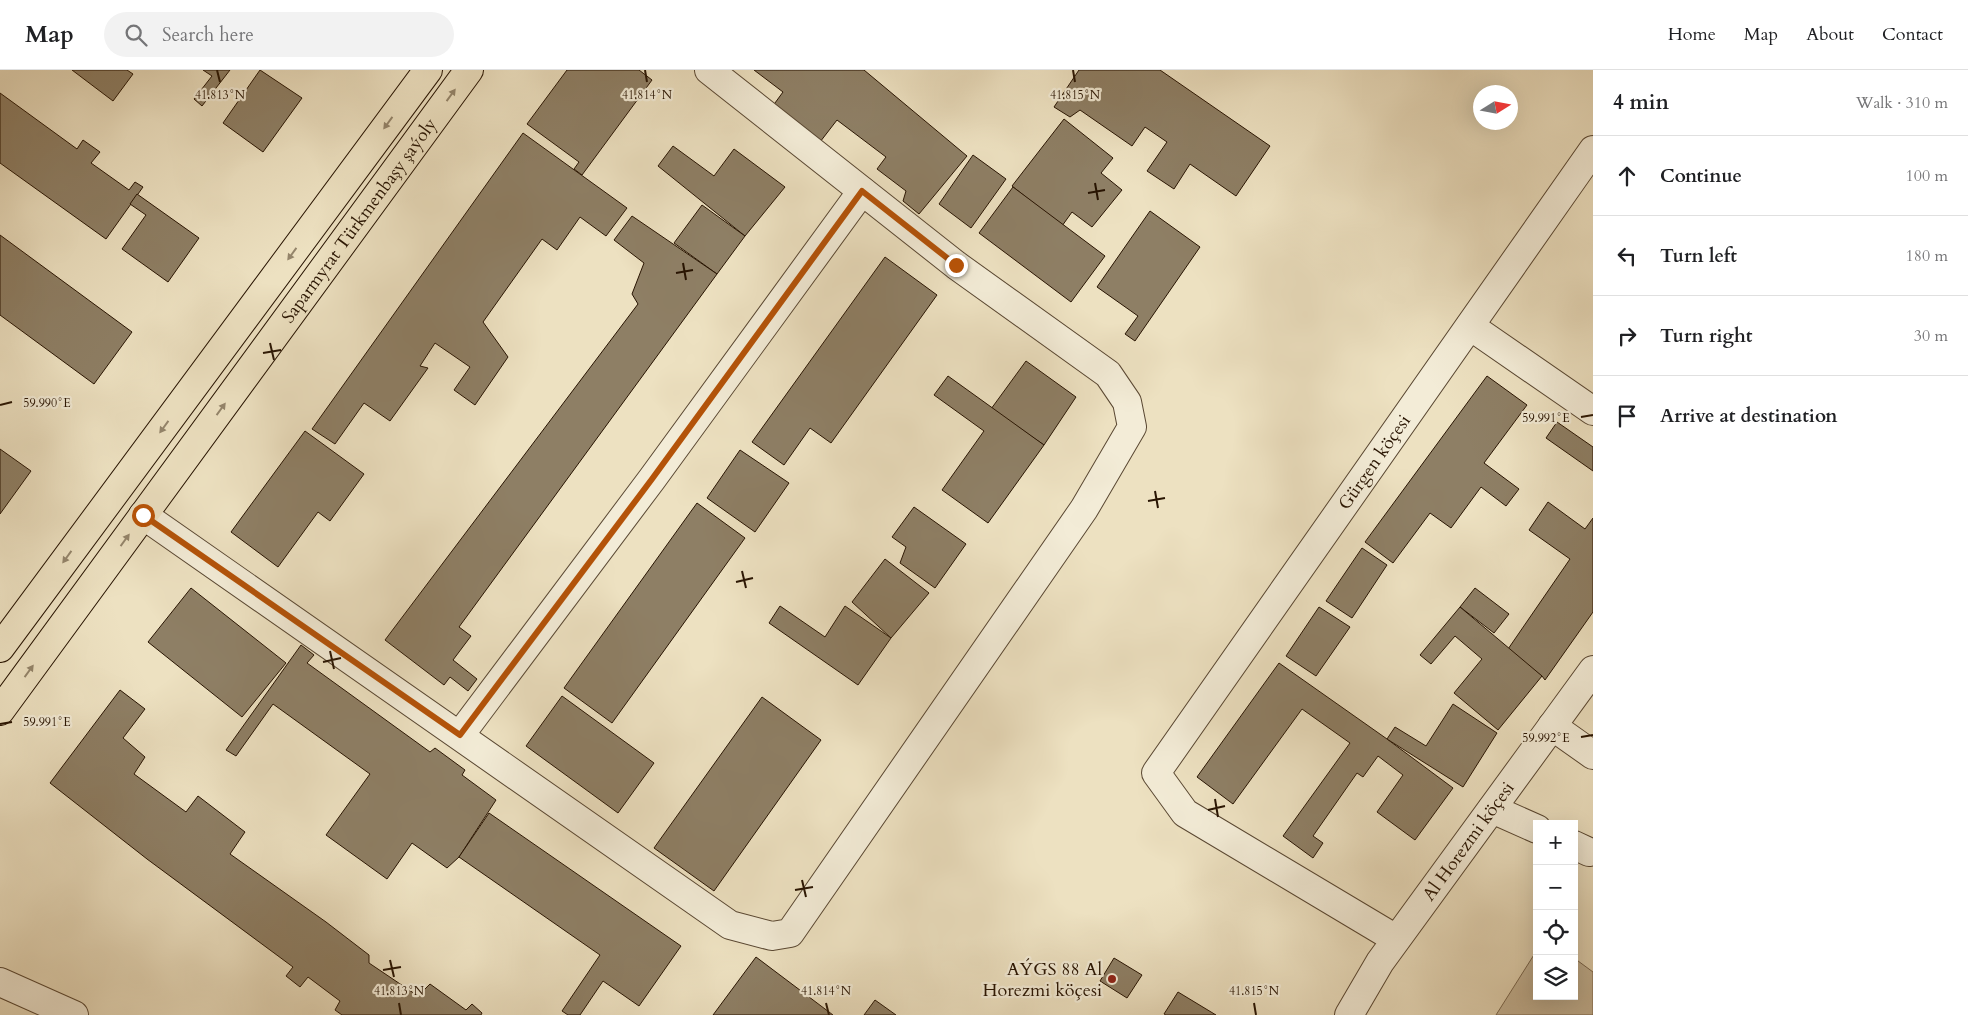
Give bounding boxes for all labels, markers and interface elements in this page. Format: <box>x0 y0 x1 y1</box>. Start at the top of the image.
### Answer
search box <box>104 12 454 57</box>
text: Map <box>25 18 74 51</box>
icon: search <box>122 21 150 49</box>
text: Search here <box>162 22 254 48</box>
text: Home <box>1668 22 1716 47</box>
text: Map <box>1744 22 1778 47</box>
text: About <box>1806 22 1854 47</box>
text: Contact <box>1882 22 1943 47</box>
north arrow <box>1473 85 1518 130</box>
text: 41.813°N <box>195 87 246 103</box>
text: 41.814°N <box>622 87 673 103</box>
text: 41.815°N <box>1050 87 1101 103</box>
one-way arrow <box>446 88 456 101</box>
text: 4 min <box>1613 88 1669 117</box>
text: Walk · 310 m <box>1856 92 1948 114</box>
street label: Saparmyrat Türkmenbaşy şaýoly <box>276 113 443 328</box>
one-way arrow <box>383 116 393 130</box>
icon: ahead <box>1613 162 1641 190</box>
text: Continue <box>1660 163 1742 189</box>
text: 100 m <box>1906 165 1948 187</box>
icon: left <box>1613 242 1641 270</box>
text: Turn left <box>1660 243 1737 269</box>
text: 180 m <box>1906 245 1948 267</box>
one-way arrow <box>286 247 297 260</box>
route end <box>945 254 968 277</box>
icon: right <box>1613 322 1641 350</box>
text: Turn right <box>1660 323 1752 349</box>
text: 30 m <box>1914 325 1948 347</box>
text: 59.990°E <box>23 395 71 411</box>
one-way arrow <box>216 402 226 416</box>
icon: arrive <box>1613 402 1641 430</box>
text: Arrive at destination <box>1660 403 1837 429</box>
street label: Gürgen köçesi <box>1332 410 1417 515</box>
text: 59.991°E <box>1522 410 1570 426</box>
one-way arrow <box>159 420 169 434</box>
route start <box>132 504 155 527</box>
one-way arrow <box>120 533 130 547</box>
one-way arrow <box>62 550 72 564</box>
one-way arrow <box>24 665 34 678</box>
text: 59.991°E <box>23 714 71 730</box>
text: 59.992°E <box>1522 730 1570 746</box>
street label: Al Horezmi köçesi <box>1417 777 1520 906</box>
map controls <box>1533 820 1578 1000</box>
button: + <box>1533 820 1578 865</box>
button: − <box>1533 865 1578 910</box>
button: locate <box>1533 910 1578 955</box>
button: layers <box>1533 955 1578 1000</box>
place label: AÝGS 88 Al Horezmi köçesi <box>982 957 1102 1003</box>
marker: AÝGS 88 Al Horezmi köçesi <box>1106 973 1118 985</box>
text: 41.813°N <box>374 983 425 999</box>
text: 41.814°N <box>801 983 852 999</box>
text: 41.815°N <box>1229 983 1280 999</box>

